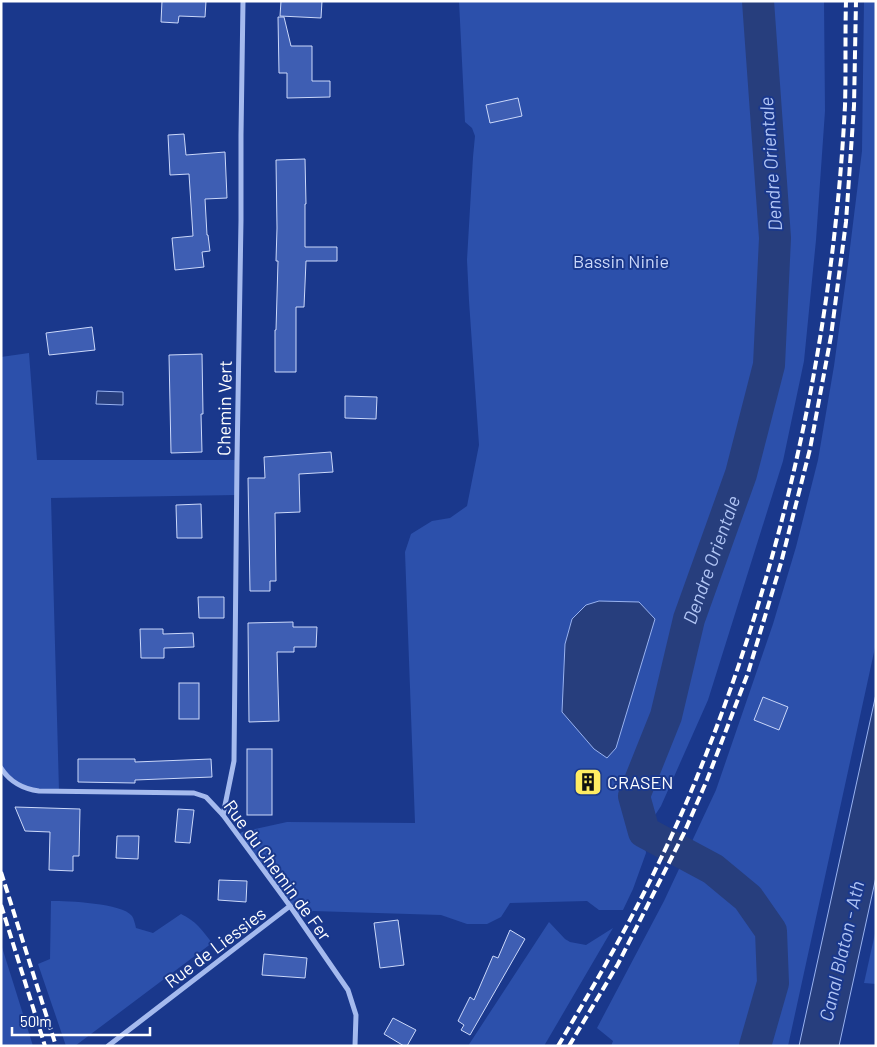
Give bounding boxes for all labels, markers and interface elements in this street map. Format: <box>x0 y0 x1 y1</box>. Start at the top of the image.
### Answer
water label: Dendre Orientale <box>754 96 786 232</box>
park label: Bassin Ninie <box>573 250 669 272</box>
street label: Chemin Vert <box>212 360 236 456</box>
water label: Dendre Orientale <box>677 492 744 627</box>
building icon: CRASEN <box>573 767 603 797</box>
place label: CRASEN <box>607 771 673 793</box>
street label: Rue du Chemin de Fer <box>220 795 337 945</box>
water label: Canal Blaton - Ath <box>814 878 868 1023</box>
street label: Rue de Liessies <box>160 902 270 992</box>
scale bar <box>12 1004 150 1036</box>
text: 50 m <box>20 1012 52 1030</box>

